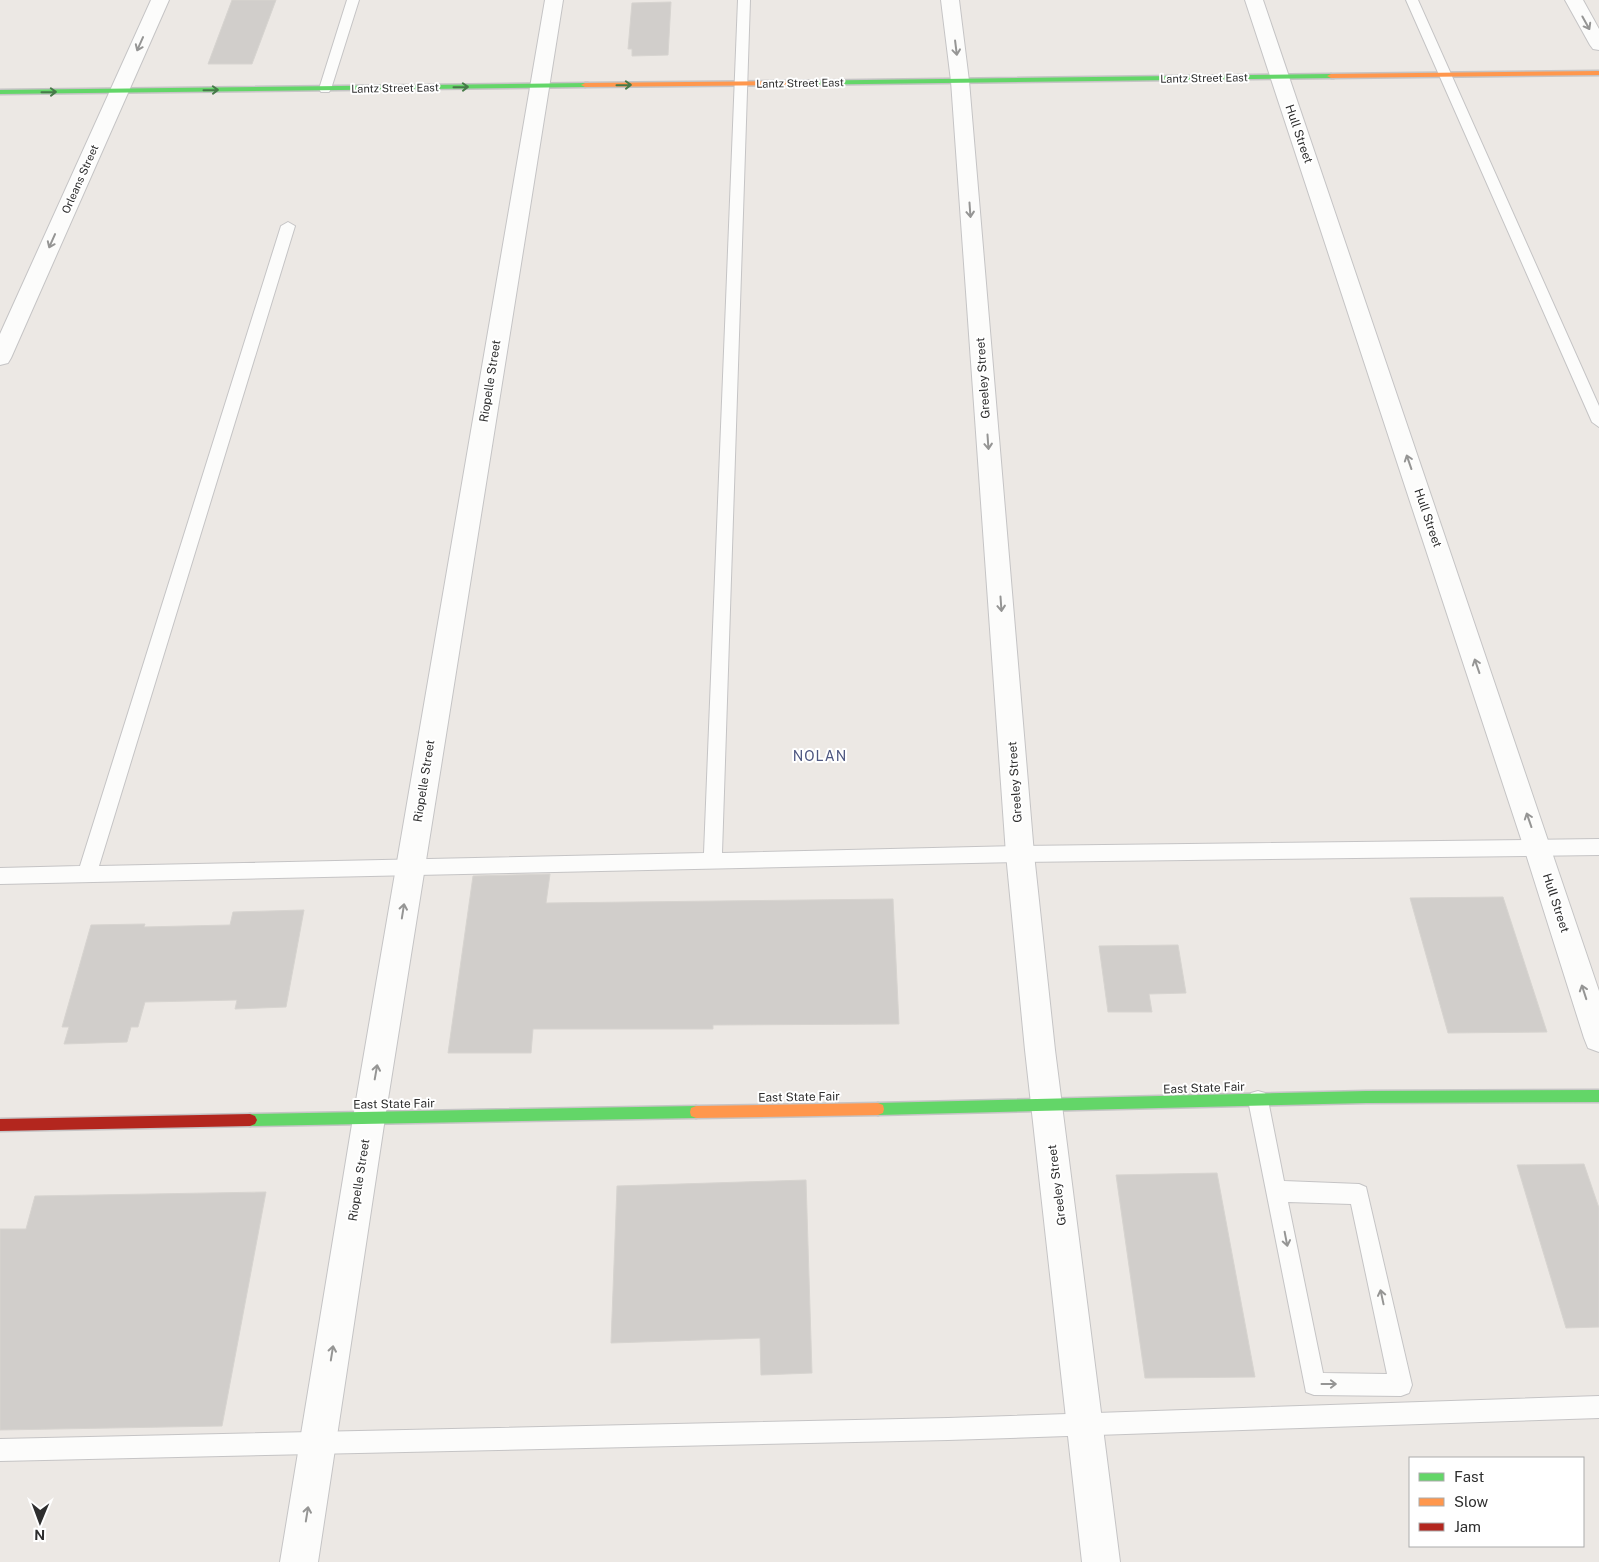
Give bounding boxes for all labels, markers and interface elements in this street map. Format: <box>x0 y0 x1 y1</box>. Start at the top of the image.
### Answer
one-way arrow <box>1582 15 1592 29</box>
one-way arrow <box>135 36 145 51</box>
one-way arrow <box>951 40 961 56</box>
street label: Lantz Street East <box>1160 71 1248 85</box>
street label: Lantz Street East <box>756 76 844 90</box>
one-way arrow <box>615 80 631 90</box>
street label: Lantz Street East <box>351 81 439 95</box>
one-way arrow <box>452 82 469 92</box>
one-way arrow <box>202 85 219 95</box>
one-way arrow <box>40 87 56 97</box>
street label: Hull Street <box>1282 103 1316 166</box>
street label: Orleans Street <box>59 143 101 215</box>
one-way arrow <box>965 202 975 218</box>
one-way arrow <box>47 233 57 248</box>
street label: Greeley Street <box>973 337 993 419</box>
street label: Riopelle Street <box>477 338 503 423</box>
one-way arrow <box>983 434 993 450</box>
one-way arrow <box>1404 455 1413 471</box>
street label: Hull Street <box>1411 487 1445 550</box>
one-way arrow <box>996 596 1006 612</box>
one-way arrow <box>1472 658 1482 674</box>
street label: Riopelle Street <box>411 738 437 823</box>
street label: Greeley Street <box>1005 741 1025 823</box>
district label: NOLAN <box>793 748 847 764</box>
one-way arrow <box>1524 813 1533 829</box>
street label: Hull Street <box>1540 872 1572 935</box>
one-way arrow <box>398 904 408 920</box>
one-way arrow <box>1579 984 1588 1000</box>
one-way arrow <box>372 1064 382 1080</box>
street label: East State Fair <box>1163 1080 1245 1096</box>
street label: East State Fair <box>758 1089 840 1105</box>
street label: East State Fair <box>353 1096 435 1112</box>
street label: Riopelle Street <box>346 1137 372 1222</box>
street label: Greeley Street <box>1045 1143 1069 1226</box>
one-way arrow <box>1282 1230 1292 1246</box>
one-way arrow <box>1377 1289 1386 1305</box>
one-way arrow <box>327 1346 337 1362</box>
one-way arrow <box>1320 1379 1336 1389</box>
legend <box>1409 1457 1584 1547</box>
text: Fast <box>1454 1468 1484 1485</box>
text: Slow <box>1454 1493 1489 1510</box>
north arrow <box>15 1497 65 1547</box>
one-way arrow <box>302 1506 312 1522</box>
text: Jam <box>1454 1518 1481 1535</box>
text: N <box>34 1527 45 1543</box>

